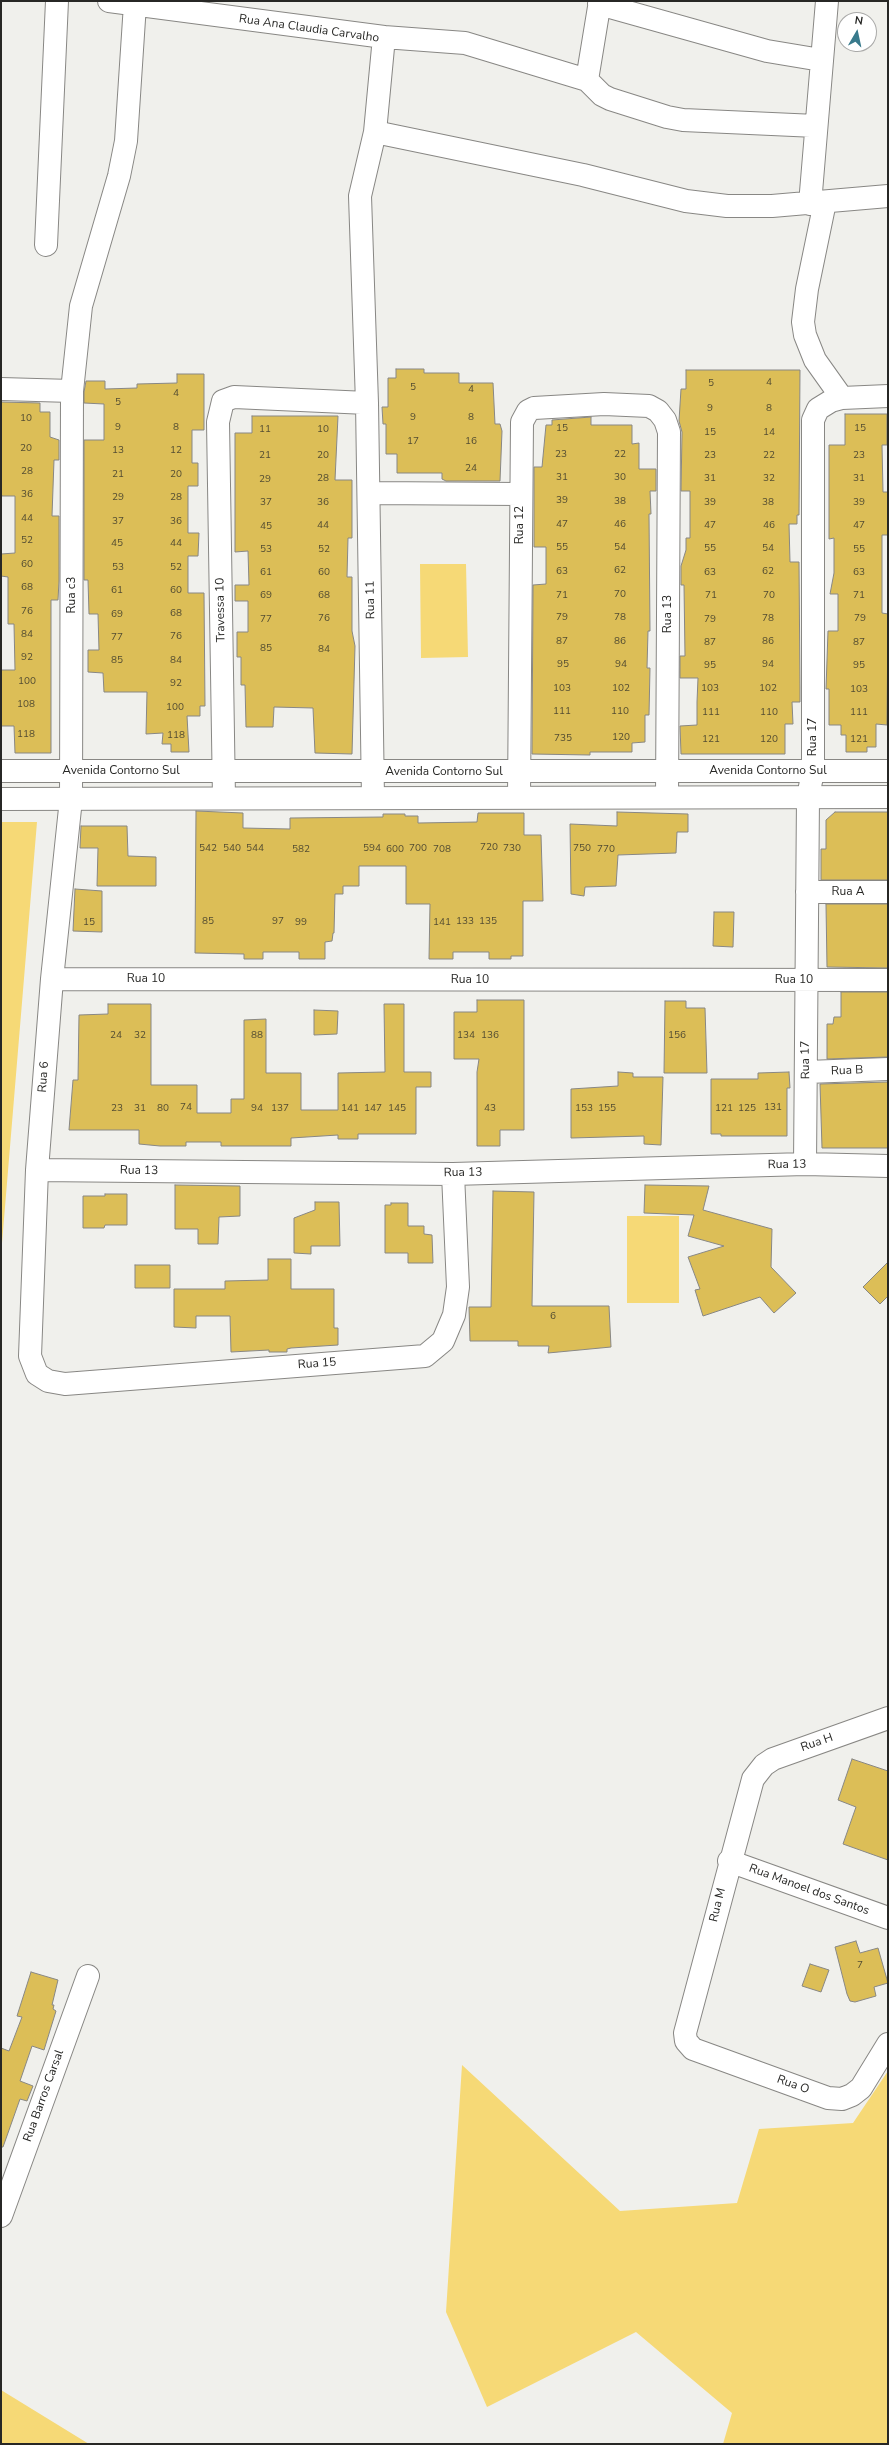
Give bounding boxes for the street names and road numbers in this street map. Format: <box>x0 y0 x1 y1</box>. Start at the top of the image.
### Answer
street label: Rua Ana Claudia Carvalho <box>238 12 380 46</box>
street label: Rua 12 <box>513 506 527 544</box>
street label: Rua c3 <box>65 577 79 613</box>
street label: Travessa 10 <box>213 578 229 642</box>
street label: Rua 11 <box>363 581 379 619</box>
street label: Rua 13 <box>661 595 675 633</box>
street label: Rua 17 <box>806 718 820 756</box>
street label: Avenida Contorno Sul <box>62 764 180 778</box>
street label: Avenida Contorno Sul <box>709 764 827 778</box>
street label: Avenida Contorno Sul <box>385 765 503 779</box>
street label: Rua A <box>832 885 864 899</box>
street label: Rua 10 <box>127 972 165 986</box>
street label: Rua 10 <box>451 973 489 987</box>
street label: Rua 10 <box>775 973 813 987</box>
street label: Rua 17 <box>798 1041 814 1079</box>
street label: Rua 6 <box>36 1061 52 1093</box>
street label: Rua B <box>831 1063 863 1079</box>
street label: Rua 13 <box>768 1157 806 1173</box>
street label: Rua 13 <box>120 1163 158 1179</box>
street label: Rua 13 <box>444 1165 482 1181</box>
street label: Rua 15 <box>297 1355 337 1373</box>
street label: Rua H <box>799 1731 835 1755</box>
street label: Rua Manoel dos Santos <box>747 1862 871 1918</box>
street label: Rua M <box>707 1887 729 1923</box>
street label: Rua Barros Carsal <box>21 2048 67 2144</box>
street label: Rua O <box>775 2073 811 2097</box>

